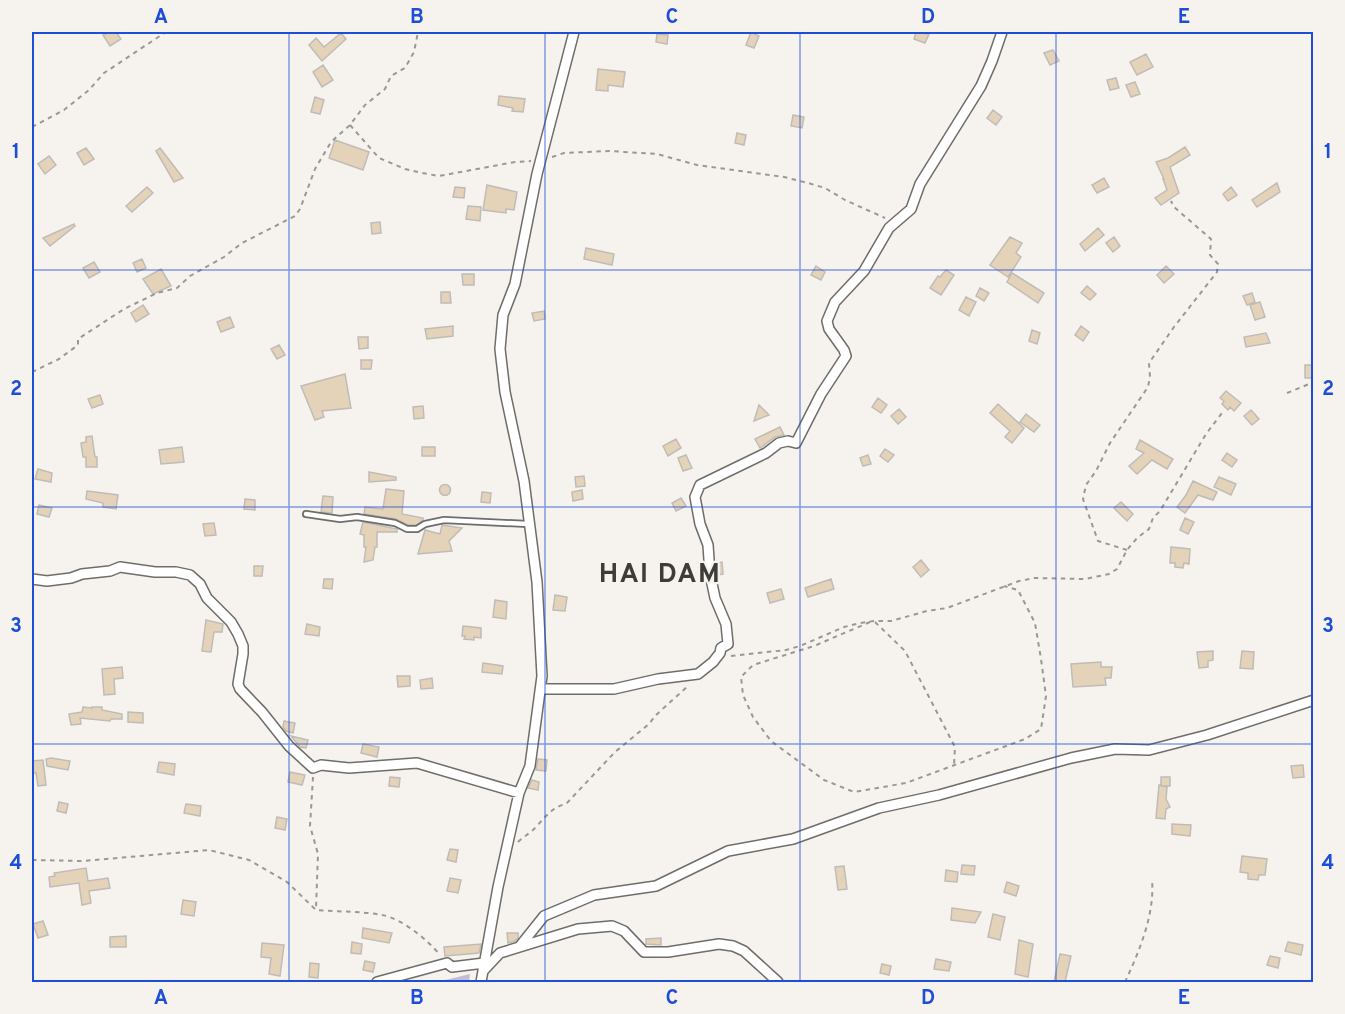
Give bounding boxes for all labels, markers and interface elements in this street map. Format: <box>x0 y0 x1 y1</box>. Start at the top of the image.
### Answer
text: A <box>154 5 168 31</box>
text: B <box>410 5 424 31</box>
text: C <box>666 5 678 31</box>
text: D <box>921 5 935 31</box>
text: E <box>1178 5 1190 31</box>
text: 1 <box>12 140 20 166</box>
text: 1 <box>1324 140 1332 166</box>
text: 2 <box>10 377 22 403</box>
text: 2 <box>1322 377 1334 403</box>
district label: HAI DAM <box>599 558 721 592</box>
text: 3 <box>10 614 22 640</box>
text: 3 <box>1322 614 1334 640</box>
text: 4 <box>10 851 22 877</box>
text: 4 <box>1322 851 1334 877</box>
text: A <box>154 986 168 1012</box>
text: B <box>410 986 424 1012</box>
text: C <box>666 986 678 1012</box>
text: D <box>921 986 935 1012</box>
text: E <box>1178 986 1190 1012</box>

